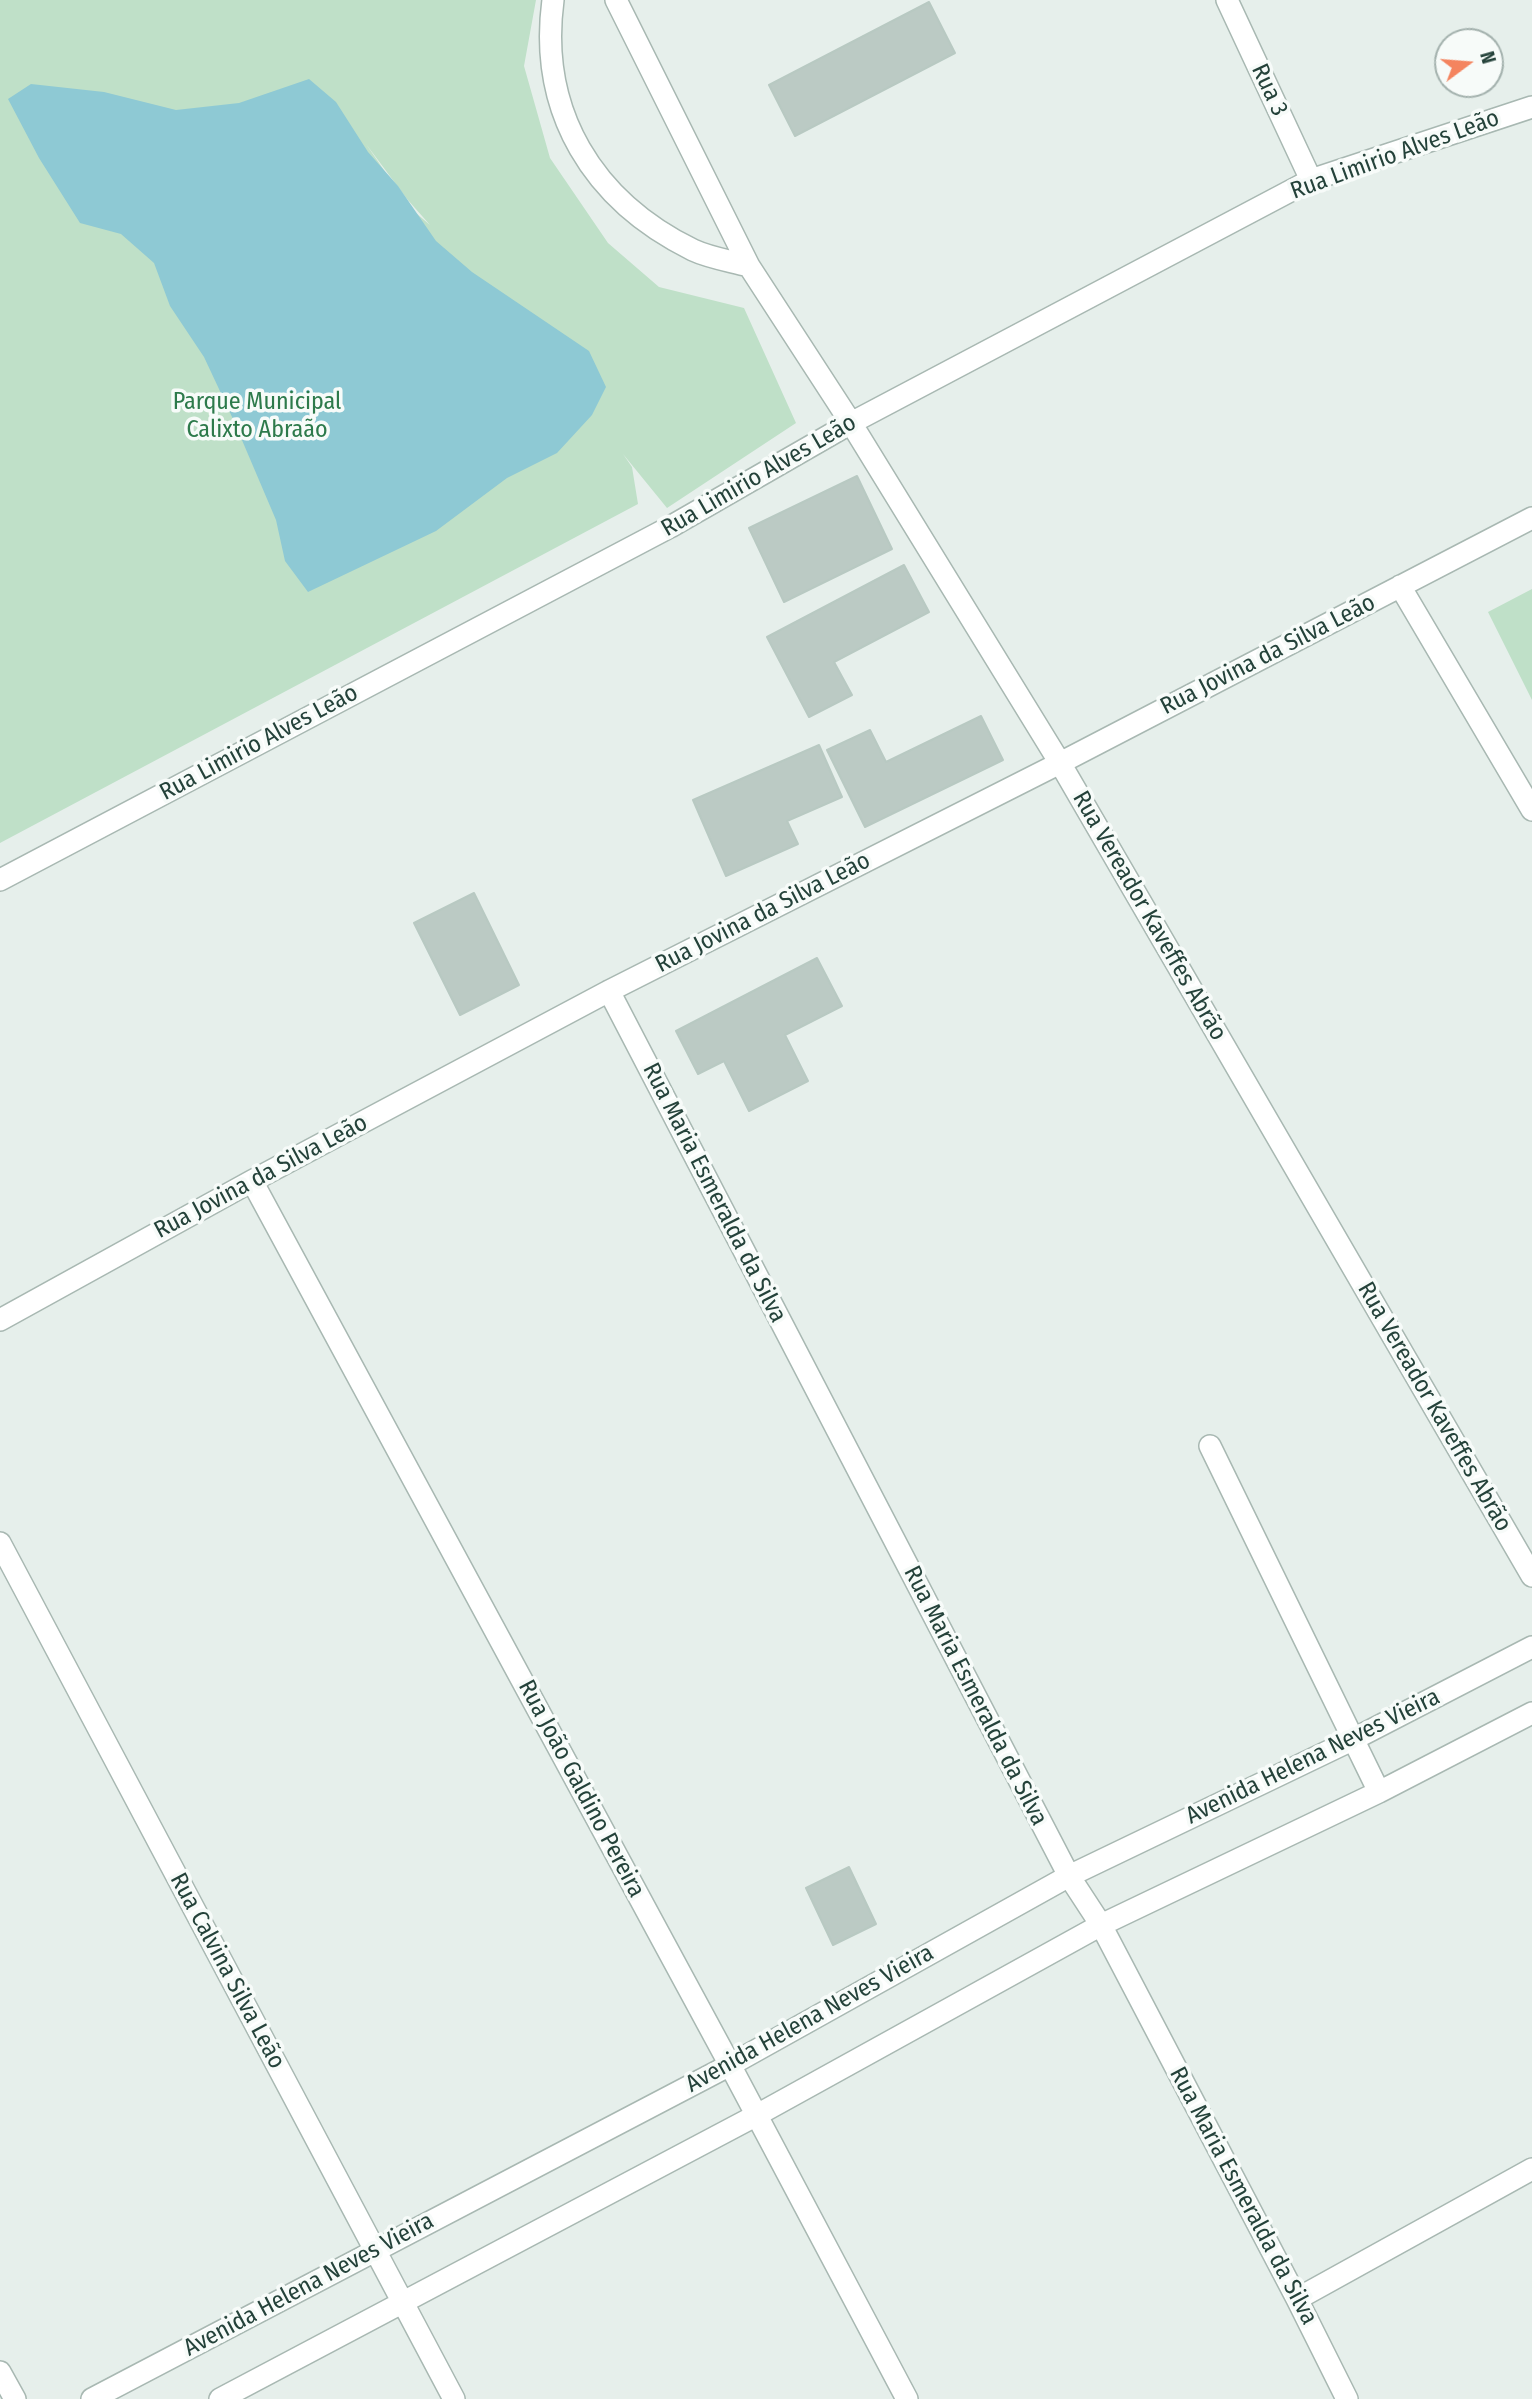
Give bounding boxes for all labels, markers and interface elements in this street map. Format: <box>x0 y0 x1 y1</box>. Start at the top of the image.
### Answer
north arrow <box>1434 28 1504 98</box>
text: N <box>1475 49 1500 66</box>
street label: Rua 3 <box>1245 60 1293 120</box>
street label: Rua Limirio Alves Leão <box>1287 104 1503 206</box>
park label: Parque Municipal Calixto Abraão <box>173 388 341 444</box>
street label: Rua Limirio Alves Leão <box>657 409 861 543</box>
street label: Rua Jovina da Silva Leão <box>1156 588 1380 722</box>
street label: Rua Limirio Alves Leão <box>155 679 363 807</box>
street label: Rua Vereador Kaveffes Abrão <box>1066 786 1232 1046</box>
street label: Rua Jovina da Silva Leão <box>651 846 875 980</box>
street label: Rua Maria Esmeralda da Silva <box>636 1058 792 1328</box>
street label: Rua Jovina da Silva Leão <box>150 1109 372 1245</box>
street label: Rua Vereador Kaveffes Abrão <box>1351 1277 1517 1537</box>
street label: Rua Maria Esmeralda da Silva <box>897 1561 1053 1831</box>
street label: Rua João Galdino Pereira <box>511 1675 651 1903</box>
street label: Avenida Helena Neves Vieira <box>1181 1683 1445 1831</box>
street label: Rua Calvina Silva Leão <box>163 1868 291 2074</box>
street label: Avenida Helena Neves Vieira <box>681 1939 939 2099</box>
street label: Rua Maria Esmeralda da Silva <box>1163 2062 1323 2330</box>
street label: Avenida Helena Neves Vieira <box>179 2207 439 2363</box>

